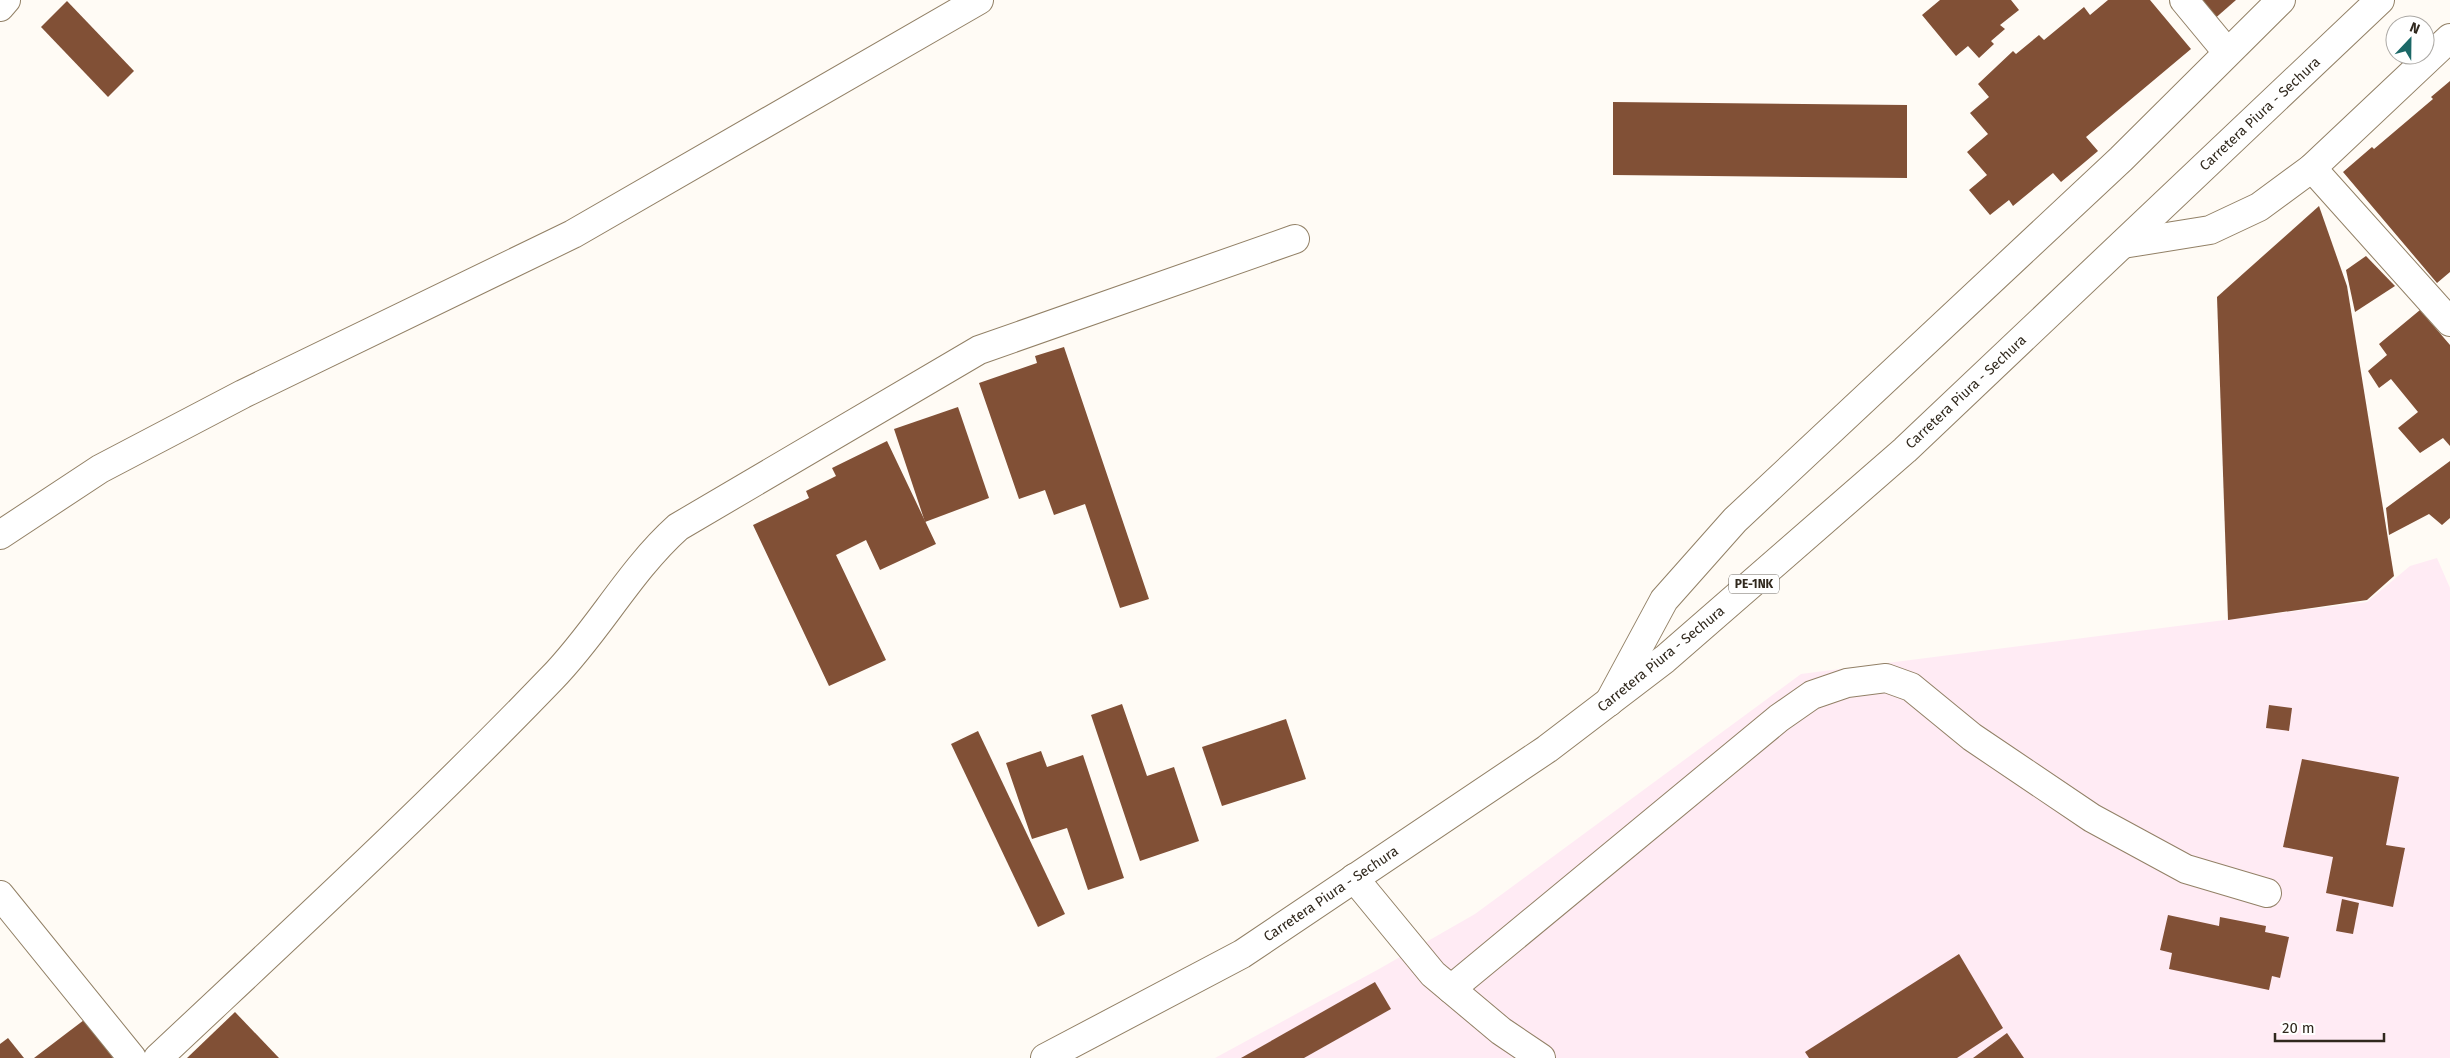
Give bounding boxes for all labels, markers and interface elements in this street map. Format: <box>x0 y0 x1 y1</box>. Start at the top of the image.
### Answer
north arrow <box>2385 15 2435 65</box>
text: N <box>2407 19 2422 38</box>
street label: Carretera Piura - Sechura <box>2196 54 2324 174</box>
street label: Carretera Piura - Sechura <box>1902 332 2030 452</box>
road number: PE-1NK <box>1729 574 1779 594</box>
street label: Carretera Piura - Sechura <box>1594 602 1728 716</box>
street label: Carretera Piura - Sechura <box>1260 843 1402 945</box>
scale bar <box>2275 1010 2384 1042</box>
text: 20 m <box>2282 1019 2315 1037</box>

